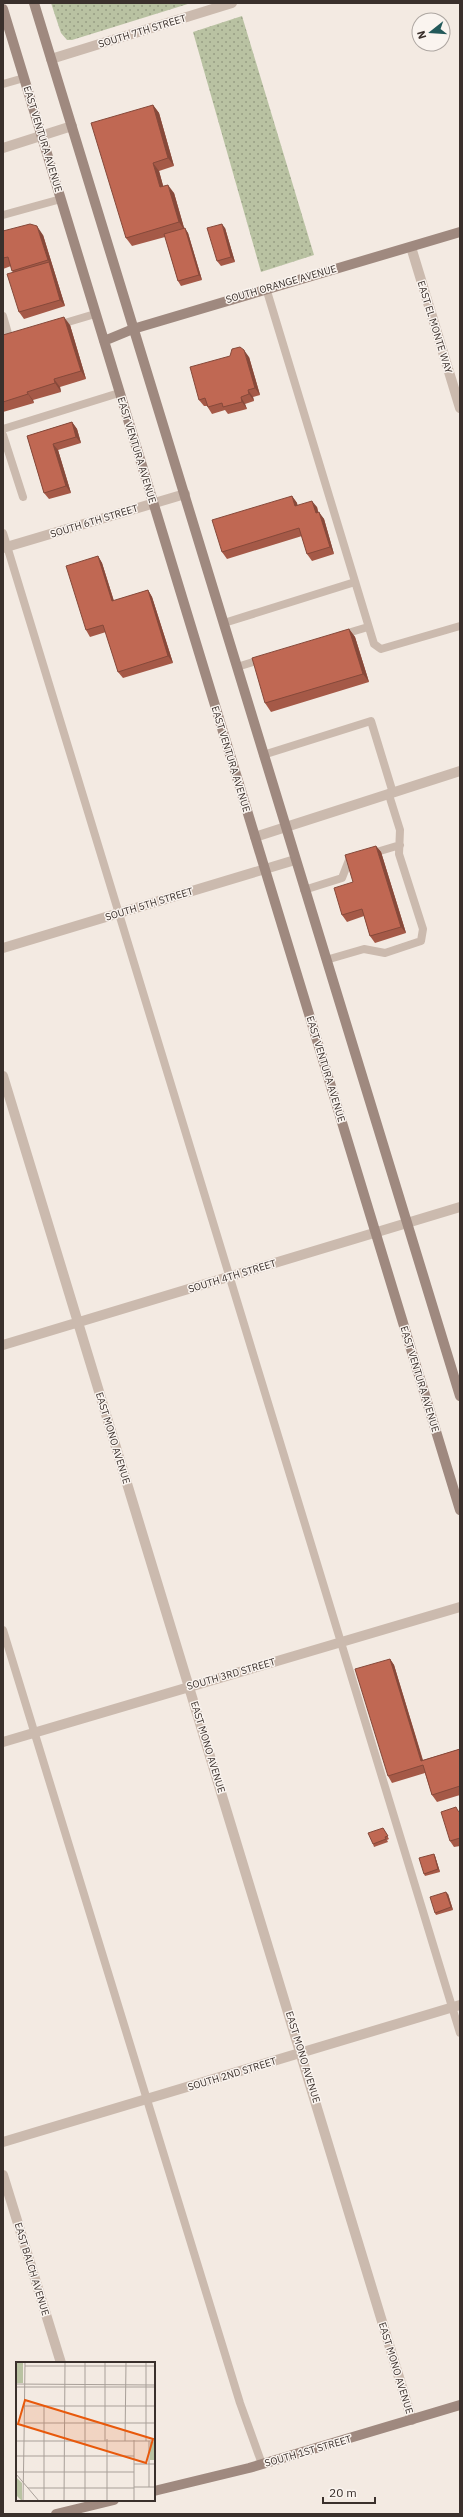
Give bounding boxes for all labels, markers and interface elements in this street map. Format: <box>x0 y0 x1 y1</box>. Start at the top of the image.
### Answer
street label: SOUTH 7TH STREET <box>97 11 188 51</box>
north arrow <box>411 12 451 52</box>
text: N <box>414 29 429 41</box>
street label: EAST VENTURA AVENUE <box>21 84 65 194</box>
street label: SOUTH ORANGE AVENUE <box>224 262 338 306</box>
street label: EAST EL MONTE WAY <box>415 279 455 375</box>
street label: EAST VENTURA AVENUE <box>115 395 159 505</box>
street label: SOUTH 6TH STREET <box>49 501 140 541</box>
street label: EAST VENTURA AVENUE <box>209 704 253 814</box>
street label: SOUTH 5TH STREET <box>104 884 195 924</box>
street label: EAST VENTURA AVENUE <box>304 1014 348 1124</box>
street label: SOUTH 4TH STREET <box>187 1256 278 1296</box>
street label: EAST VENTURA AVENUE <box>398 1324 442 1434</box>
street label: EAST MONO AVENUE <box>93 1391 133 1486</box>
street label: SOUTH 3RD STREET <box>185 1655 277 1693</box>
street label: EAST MONO AVENUE <box>188 1700 228 1795</box>
street label: EAST MONO AVENUE <box>283 2010 323 2105</box>
street label: SOUTH 2ND STREET <box>186 2054 278 2094</box>
street label: EAST BALCH AVENUE <box>12 2221 52 2317</box>
street label: EAST MONO AVENUE <box>376 2321 416 2416</box>
inset map <box>16 2362 155 2501</box>
street label: SOUTH 1ST STREET <box>263 2432 353 2470</box>
scale bar <box>323 2479 375 2505</box>
text: 20 m <box>329 2485 357 2500</box>

